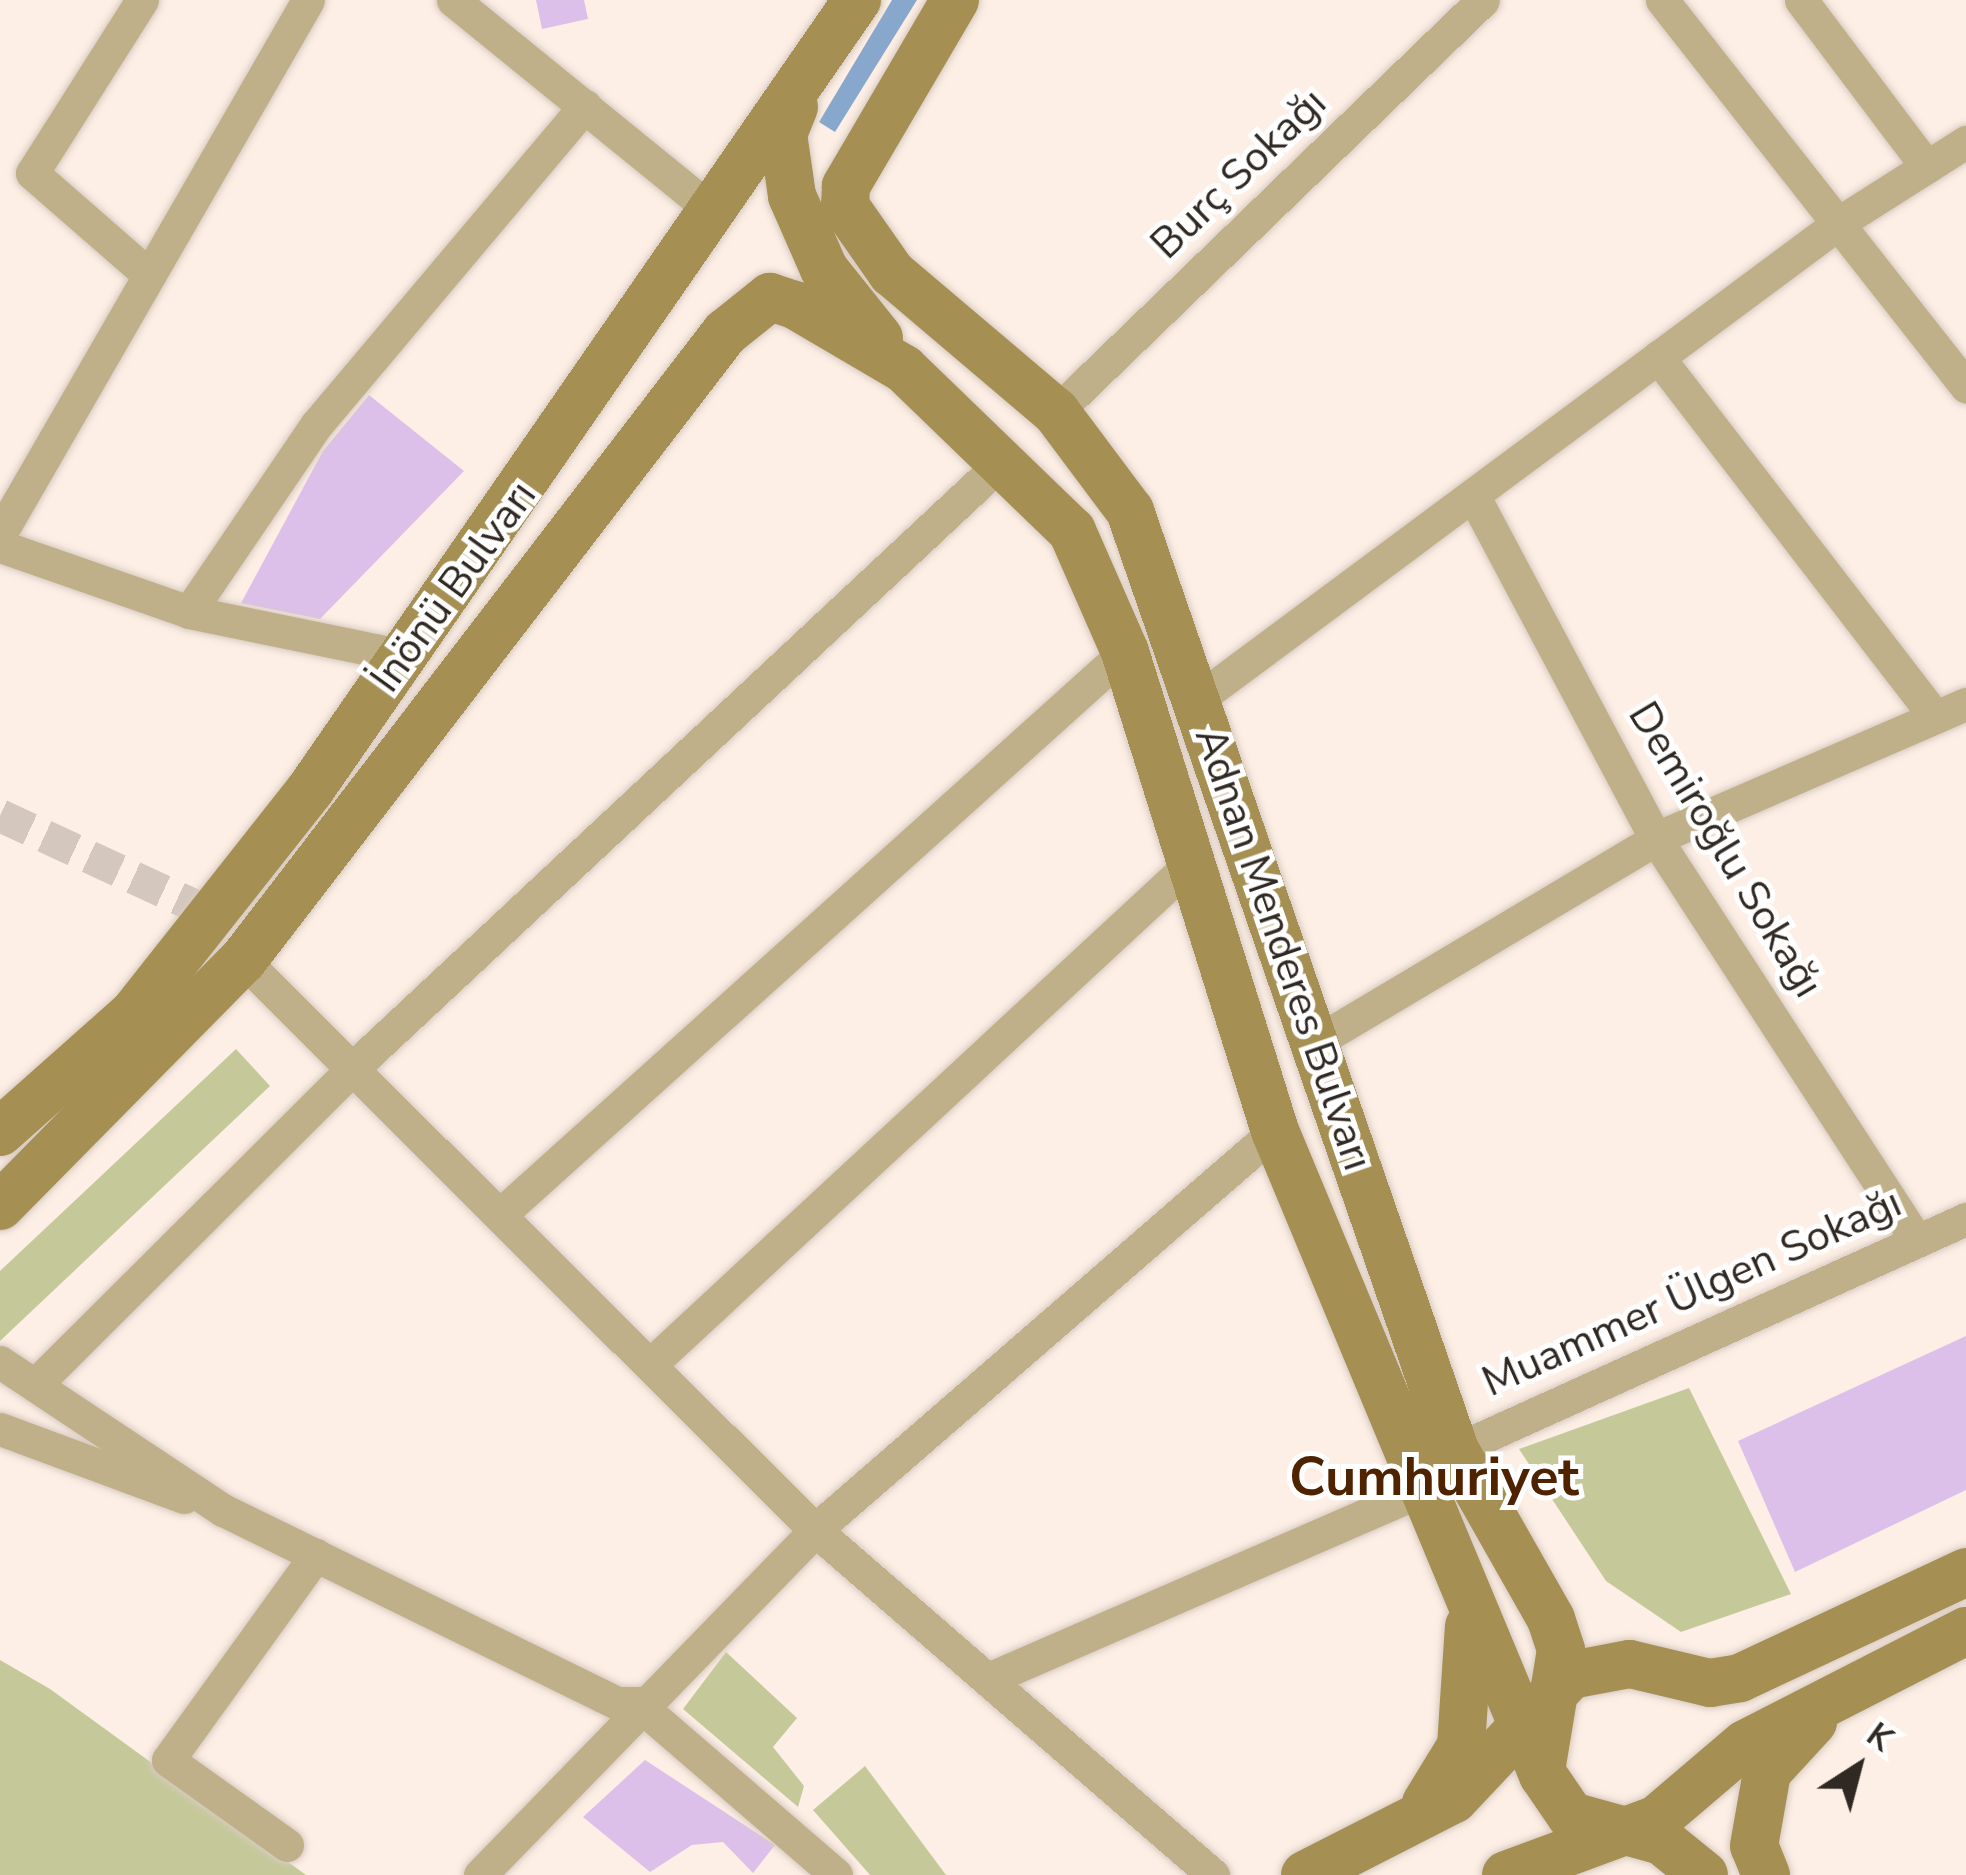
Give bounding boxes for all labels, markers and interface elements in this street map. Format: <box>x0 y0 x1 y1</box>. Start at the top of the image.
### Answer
street label: Burç Sokağı <box>1141 78 1337 270</box>
street label: İnönü Bulvarı <box>361 472 547 702</box>
street label: Demiroğlu Sokağı <box>1617 693 1833 1007</box>
street label: Adnan Menderes Bulvarı <box>1184 721 1382 1177</box>
street label: Muammer Ülgen Sokağı <box>1475 1178 1909 1408</box>
district label: Cumhuriyet <box>1289 1445 1579 1509</box>
north arrow <box>1798 1707 1918 1827</box>
text: K <box>1857 1713 1902 1762</box>

